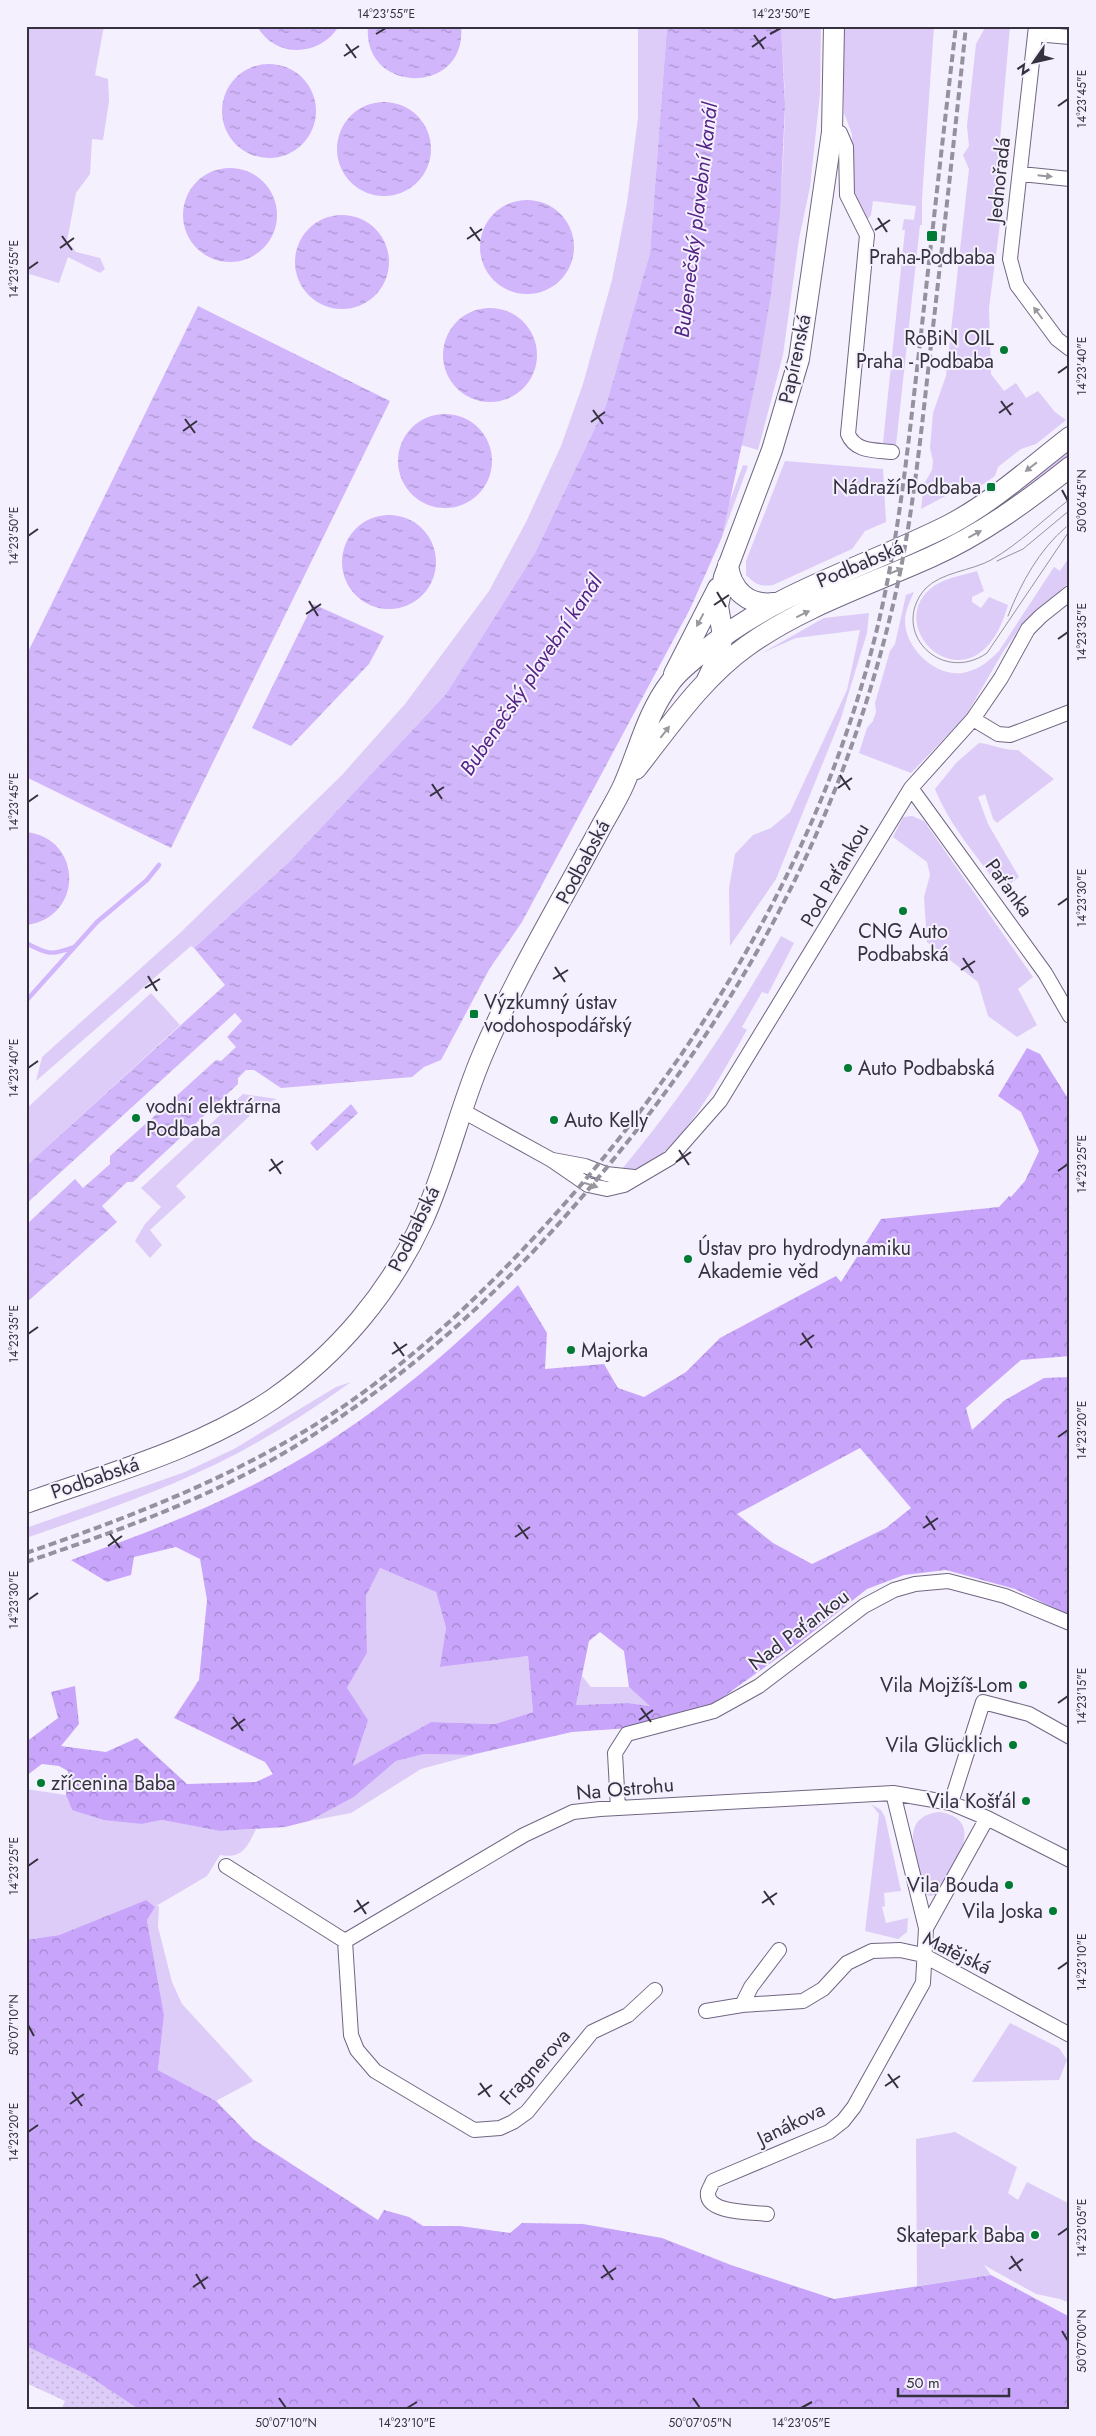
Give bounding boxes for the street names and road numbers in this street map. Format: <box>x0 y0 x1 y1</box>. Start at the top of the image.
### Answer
street label: Jednořadá <box>980 136 1018 227</box>
street label: Papírenská <box>771 312 819 406</box>
street label: Podbabská <box>812 533 908 595</box>
street label: Podbabská <box>549 815 617 909</box>
street label: Pod Paťankou <box>794 818 876 932</box>
street label: Paťanka <box>978 853 1040 923</box>
street label: Podbabská <box>381 1181 447 1277</box>
street label: Podbabská <box>47 1449 143 1507</box>
street label: Nad Paťankou <box>743 1582 855 1678</box>
street label: Na Ostrohu <box>575 1770 675 1808</box>
street label: Matějská <box>918 1924 996 1982</box>
street label: Fragnerova <box>493 2022 577 2112</box>
street label: Janákova <box>750 2095 830 2154</box>

